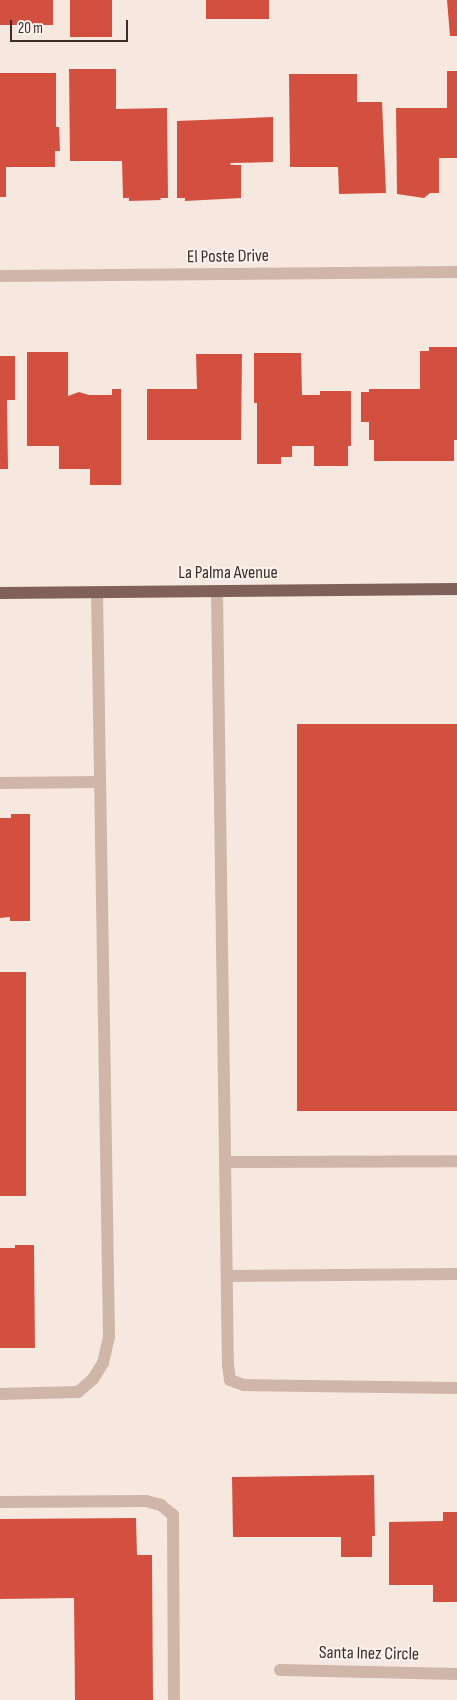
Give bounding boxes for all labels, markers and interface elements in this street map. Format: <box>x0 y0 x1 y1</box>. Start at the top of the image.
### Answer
scale bar <box>12 10 130 42</box>
text: 20 m <box>18 19 43 38</box>
street label: El Poste Drive <box>187 245 269 269</box>
street label: La Palma Avenue <box>178 562 278 584</box>
street label: Santa Inez Circle <box>319 1642 419 1666</box>

